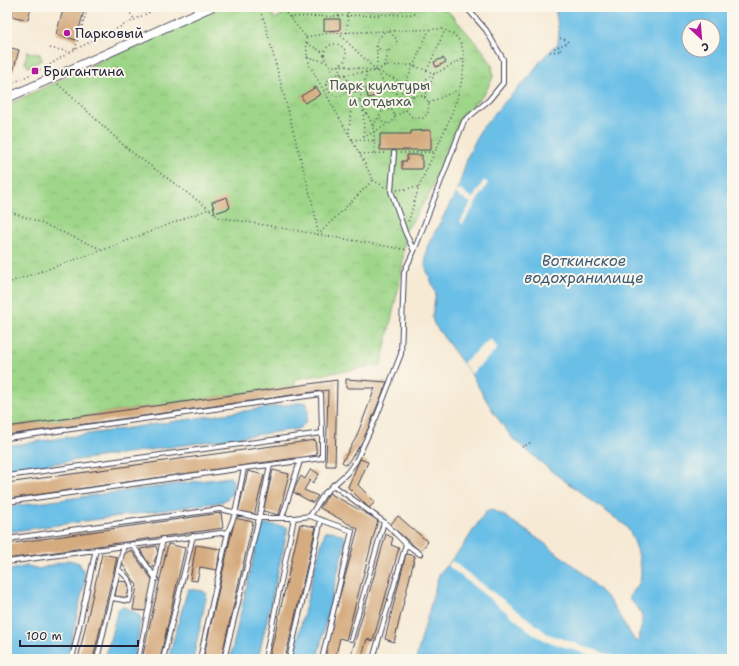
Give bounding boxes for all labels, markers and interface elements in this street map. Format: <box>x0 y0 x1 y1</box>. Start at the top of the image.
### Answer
north arrow <box>681 18 721 58</box>
place label: Парковый <box>75 24 143 42</box>
marker: Парковый <box>62 28 72 38</box>
text: С <box>699 38 711 55</box>
place label: Бригантина <box>43 62 124 80</box>
marker: Бригантина <box>30 66 40 76</box>
park label: Парк культуры и отдыха <box>330 76 430 110</box>
water label: Воткинское водохранилище <box>524 251 644 288</box>
scale bar <box>20 622 138 648</box>
text: 100 m <box>26 628 62 644</box>

